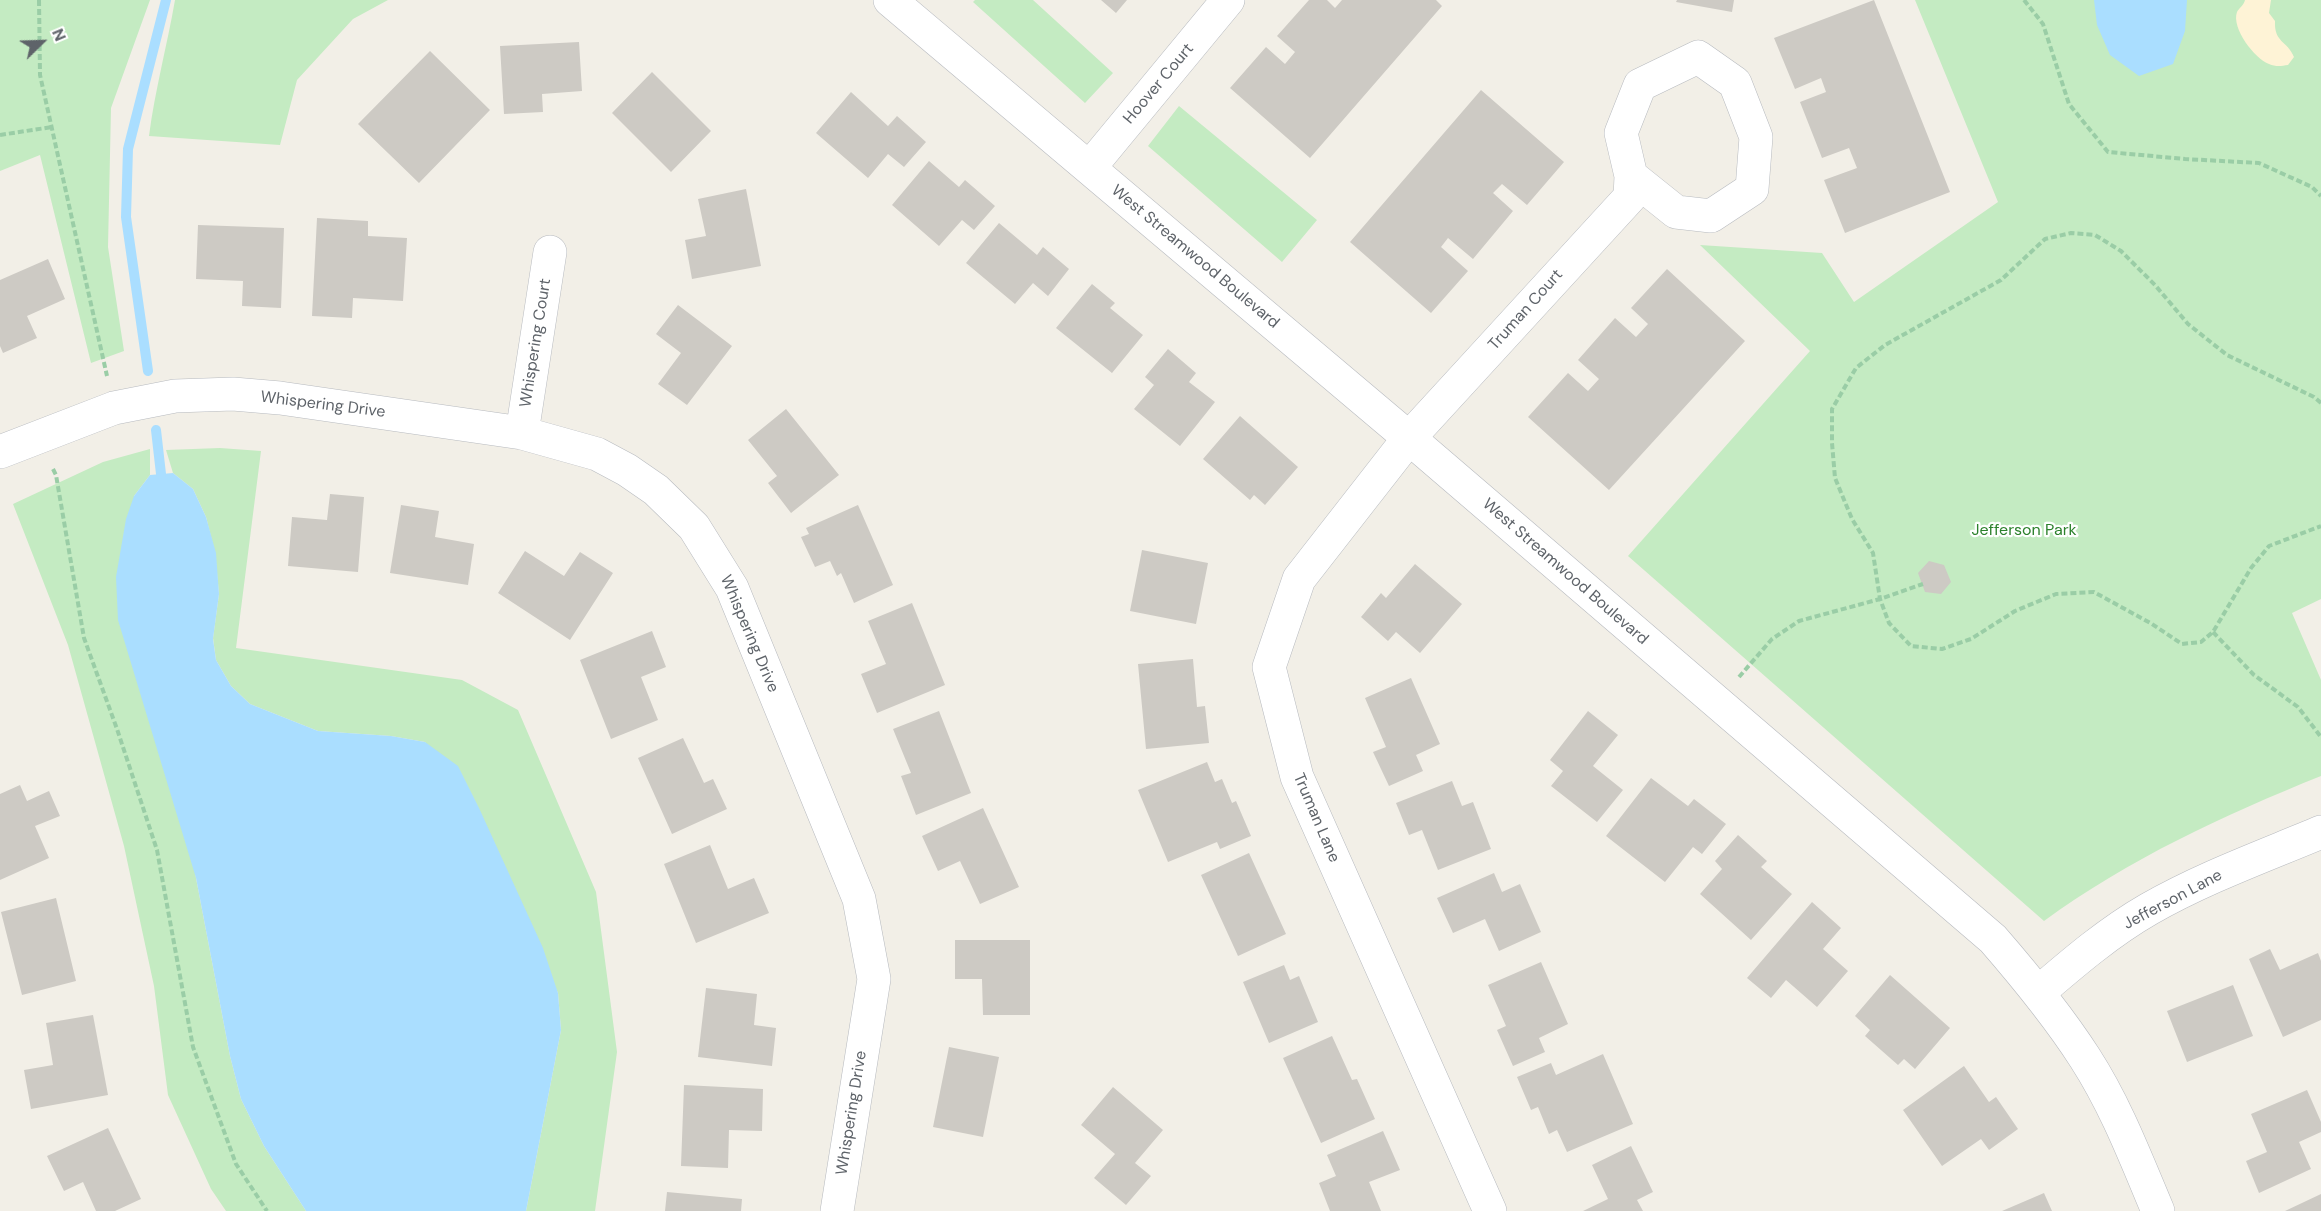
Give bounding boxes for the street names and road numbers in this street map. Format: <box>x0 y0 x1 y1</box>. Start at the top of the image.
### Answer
street label: Hoover Court <box>1120 40 1198 128</box>
street label: West Streamwood Boulevard <box>1107 181 1283 333</box>
street label: Truman Court <box>1485 266 1567 354</box>
street label: Whispering Court <box>516 277 556 409</box>
street label: Whispering Drive <box>259 388 387 422</box>
street label: West Streamwood Boulevard <box>1478 495 1652 649</box>
street label: Whispering Drive <box>716 572 782 696</box>
street label: Truman Lane <box>1289 771 1343 865</box>
street label: Jefferson Lane <box>2120 866 2226 934</box>
street label: Whispering Drive <box>833 1049 871 1177</box>

